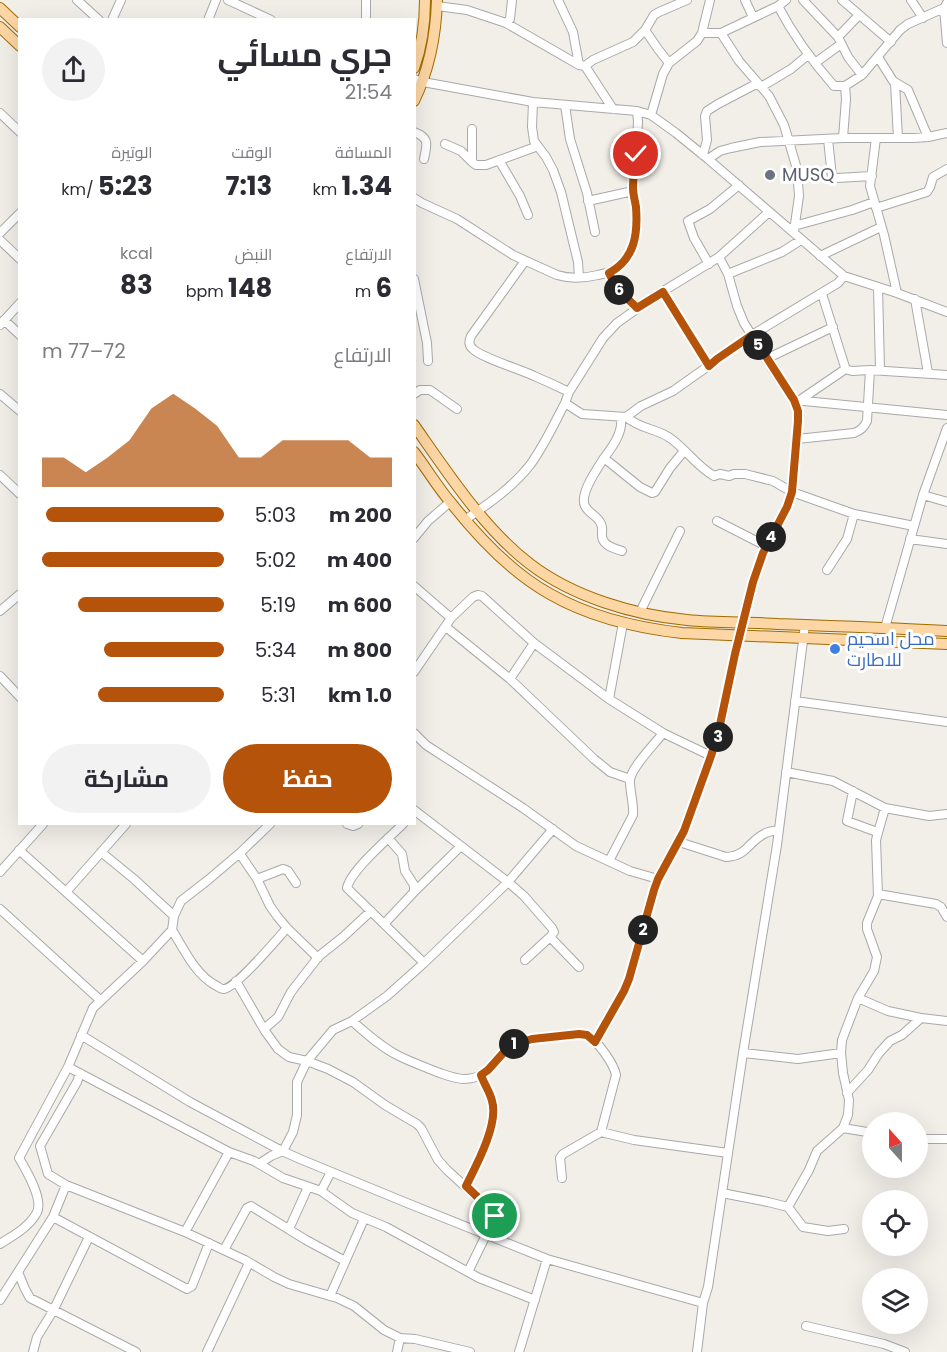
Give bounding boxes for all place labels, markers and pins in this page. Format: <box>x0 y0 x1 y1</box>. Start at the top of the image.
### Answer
pin <box>610 128 661 179</box>
place label: MUSQ <box>782 162 834 187</box>
marker: MUSQ <box>763 168 777 182</box>
pin: 6 <box>604 275 634 305</box>
pin: 5 <box>743 330 773 360</box>
pin: 4 <box>756 522 786 552</box>
place label: محل اسحيم للاطارت <box>847 626 935 672</box>
marker: محل اسحيم للاطارت <box>828 642 842 656</box>
pin: 3 <box>703 722 733 752</box>
pin: 2 <box>628 915 658 945</box>
pin: 1 <box>499 1029 529 1059</box>
pin <box>469 1190 520 1241</box>

